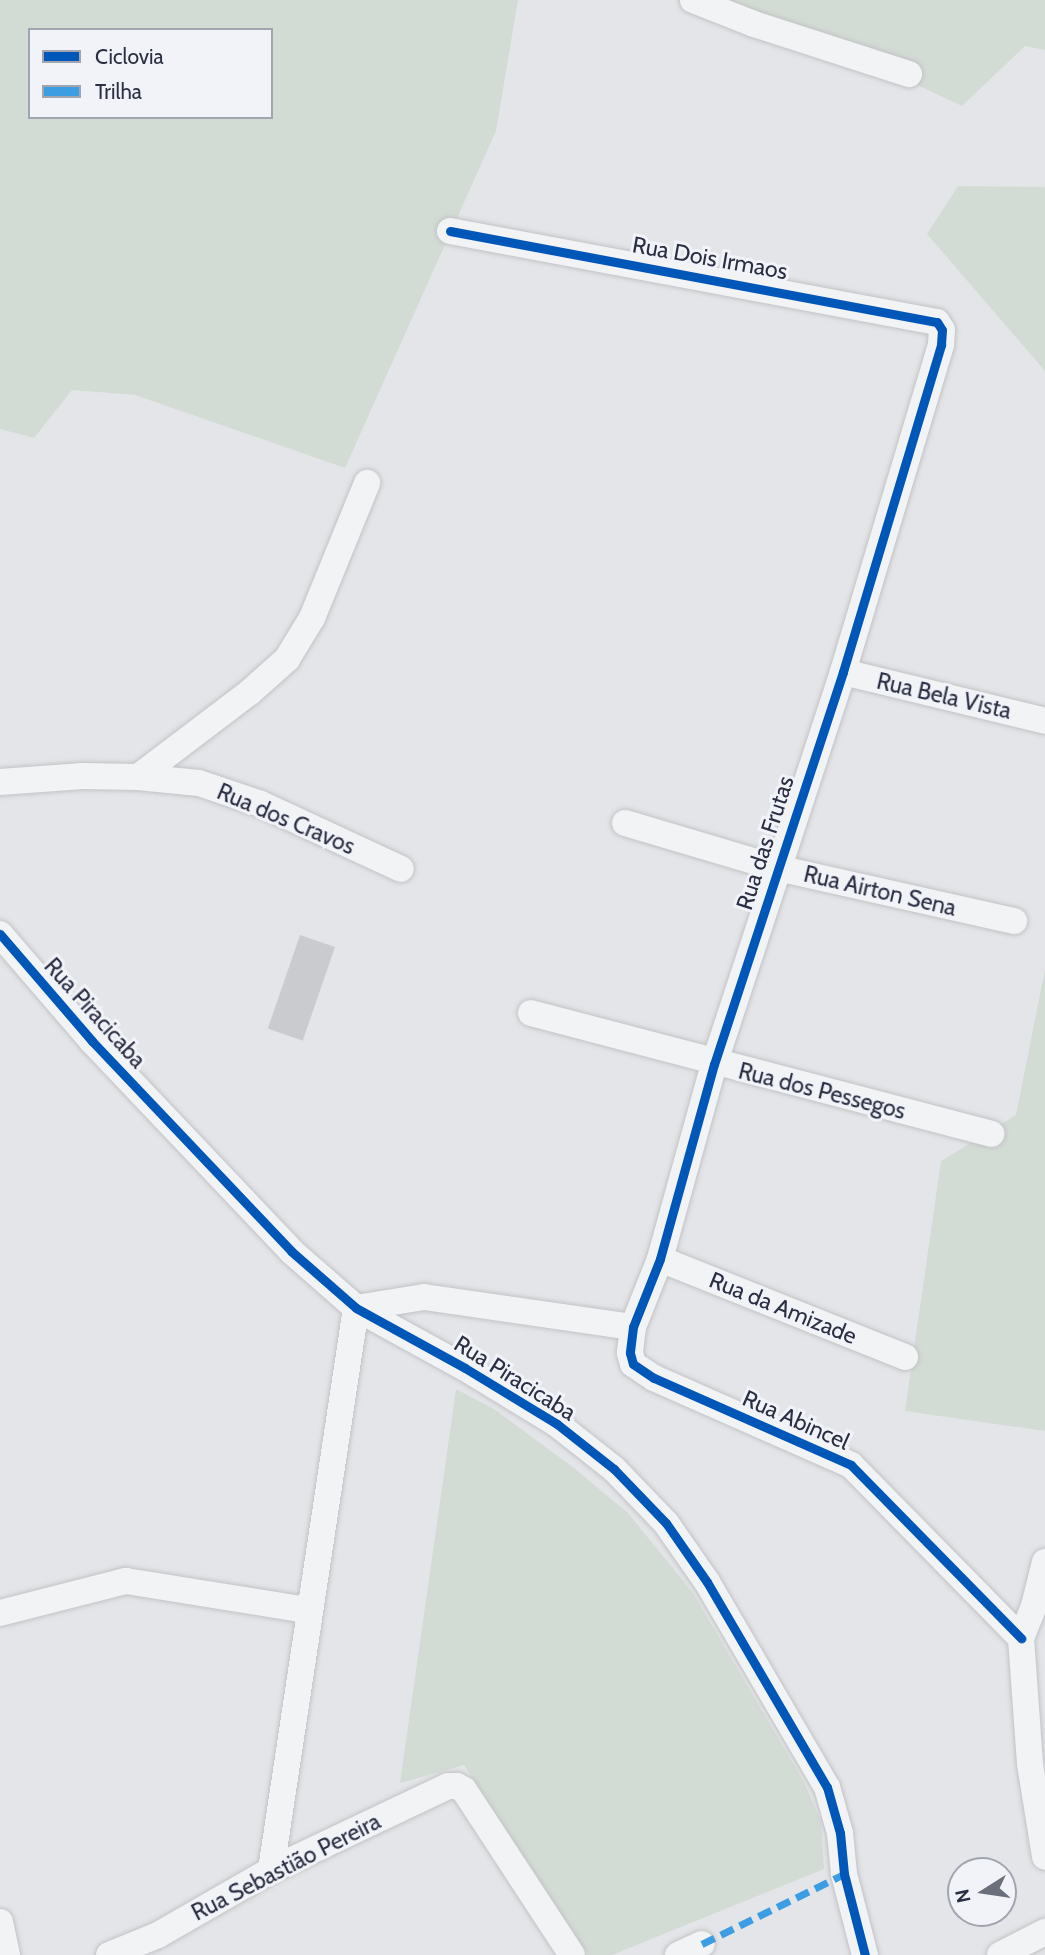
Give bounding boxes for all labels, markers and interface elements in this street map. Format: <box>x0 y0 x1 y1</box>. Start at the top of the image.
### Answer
legend <box>28 28 273 119</box>
text: Ciclovia <box>95 44 164 69</box>
text: Trilha <box>95 79 142 104</box>
street label: Rua Dois Irmaos <box>630 231 790 285</box>
street label: Rua Bela Vista <box>874 667 1014 725</box>
street label: Rua das Frutas <box>730 773 800 913</box>
street label: Rua dos Cravos <box>213 778 359 860</box>
street label: Rua Airton Sena <box>801 860 959 922</box>
street label: Rua Piracicaba <box>38 952 152 1074</box>
street label: Rua dos Pessegos <box>736 1057 908 1125</box>
street label: Rua da Amizade <box>705 1266 861 1350</box>
street label: Rua Piracicaba <box>449 1330 581 1426</box>
street label: Rua Abincel <box>738 1384 854 1456</box>
street label: Rua Sebastião Pereira <box>187 1807 385 1927</box>
north arrow <box>947 1857 1017 1927</box>
text: N <box>950 1887 976 1905</box>

